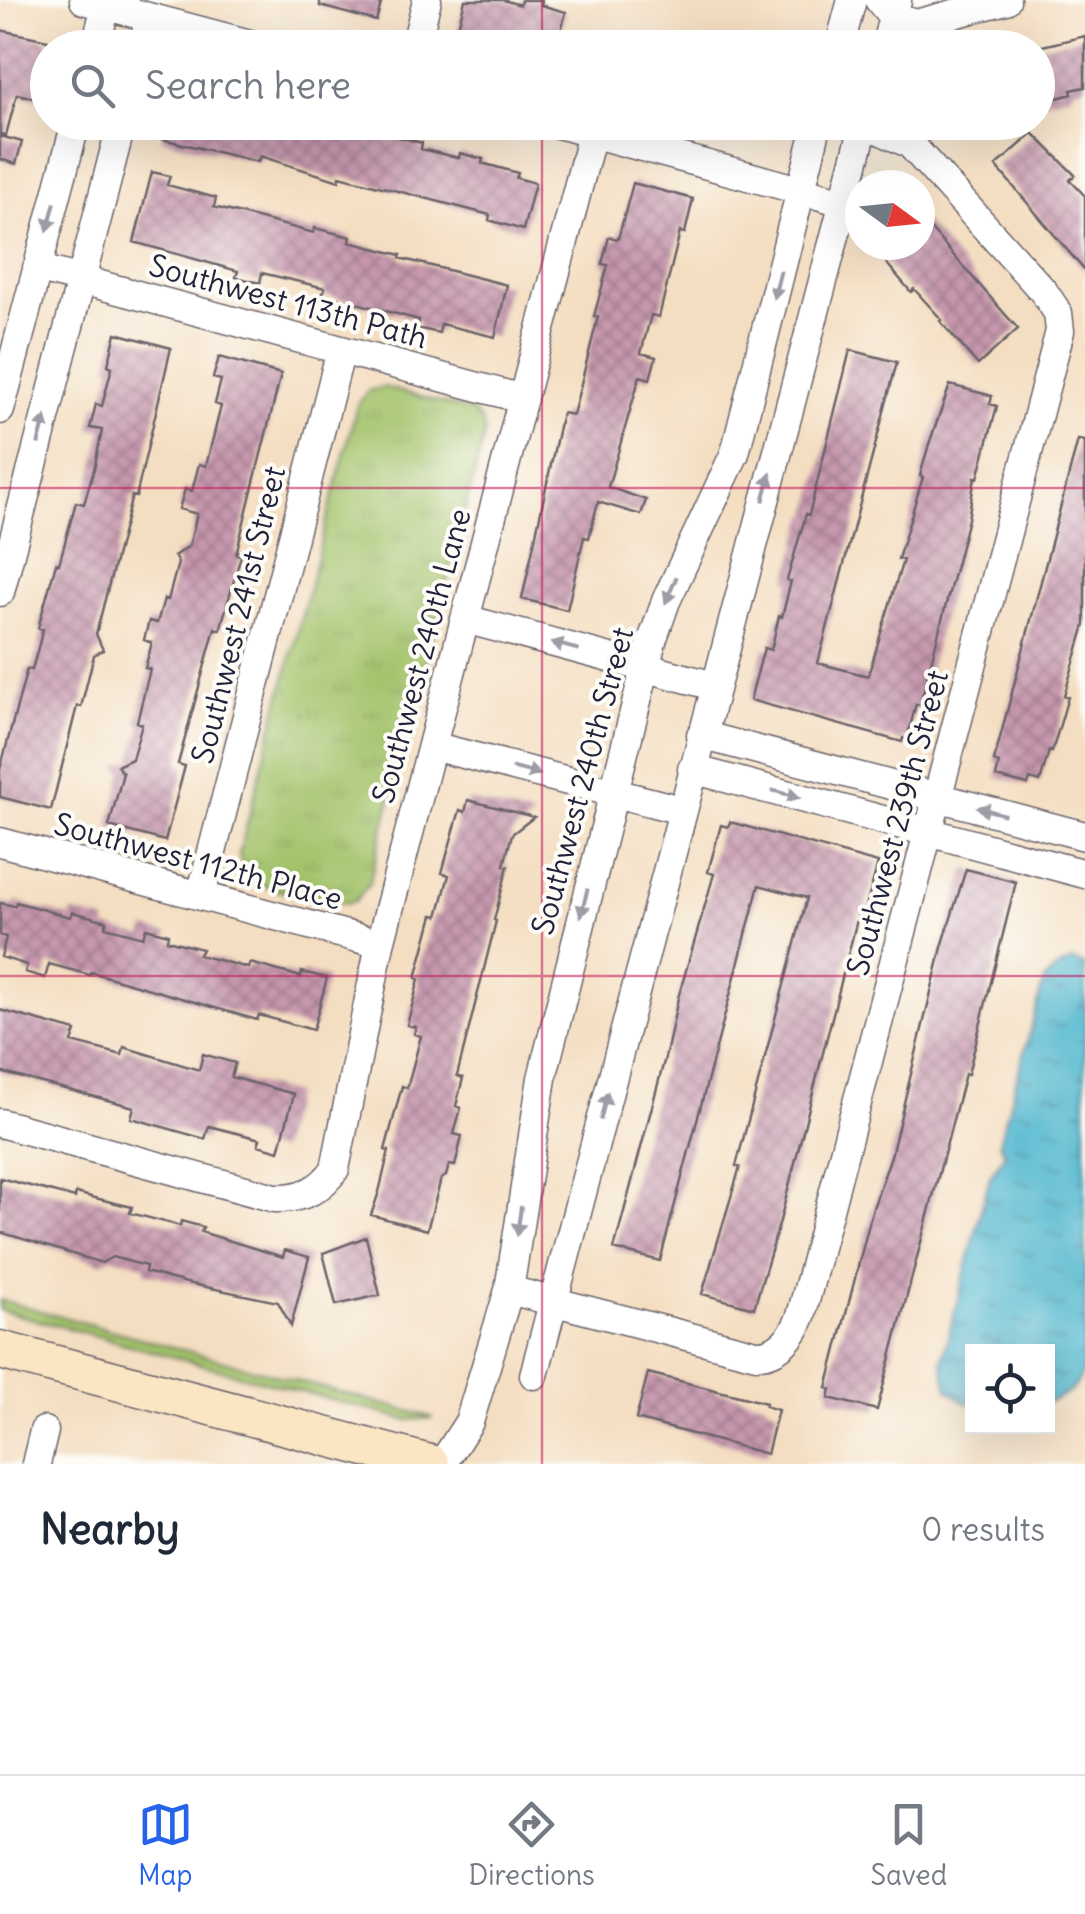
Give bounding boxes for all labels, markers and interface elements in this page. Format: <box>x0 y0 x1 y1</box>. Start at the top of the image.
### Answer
search box <box>30 30 1055 140</box>
icon: search <box>65 58 120 113</box>
text: Search here <box>145 62 351 109</box>
north arrow <box>845 170 935 260</box>
one-way arrow <box>42 202 58 233</box>
street label: Southwest 113th Path <box>145 246 431 356</box>
one-way arrow <box>769 270 784 301</box>
one-way arrow <box>35 414 51 445</box>
street label: Southwest 241st Street <box>183 462 293 767</box>
one-way arrow <box>759 471 775 502</box>
street label: Southwest 240th Lane <box>363 504 479 807</box>
one-way arrow <box>663 575 679 605</box>
street label: Southwest 240th Street <box>523 623 641 939</box>
one-way arrow <box>549 637 580 653</box>
street label: Southwest 239th Street <box>838 666 956 979</box>
one-way arrow <box>511 763 542 779</box>
one-way arrow <box>771 787 802 803</box>
one-way arrow <box>975 803 1006 819</box>
street label: Southwest 112th Place <box>50 804 346 918</box>
one-way arrow <box>575 888 591 919</box>
one-way arrow <box>597 1090 612 1121</box>
one-way arrow <box>511 1206 527 1238</box>
map controls <box>965 1344 1055 1434</box>
button: locate <box>965 1344 1055 1434</box>
text: Nearby <box>40 1503 179 1555</box>
text: 0 results <box>921 1509 1045 1550</box>
tab: Map <box>138 1797 193 1893</box>
tab: Directions <box>468 1797 595 1893</box>
tab: Saved <box>870 1797 947 1893</box>

